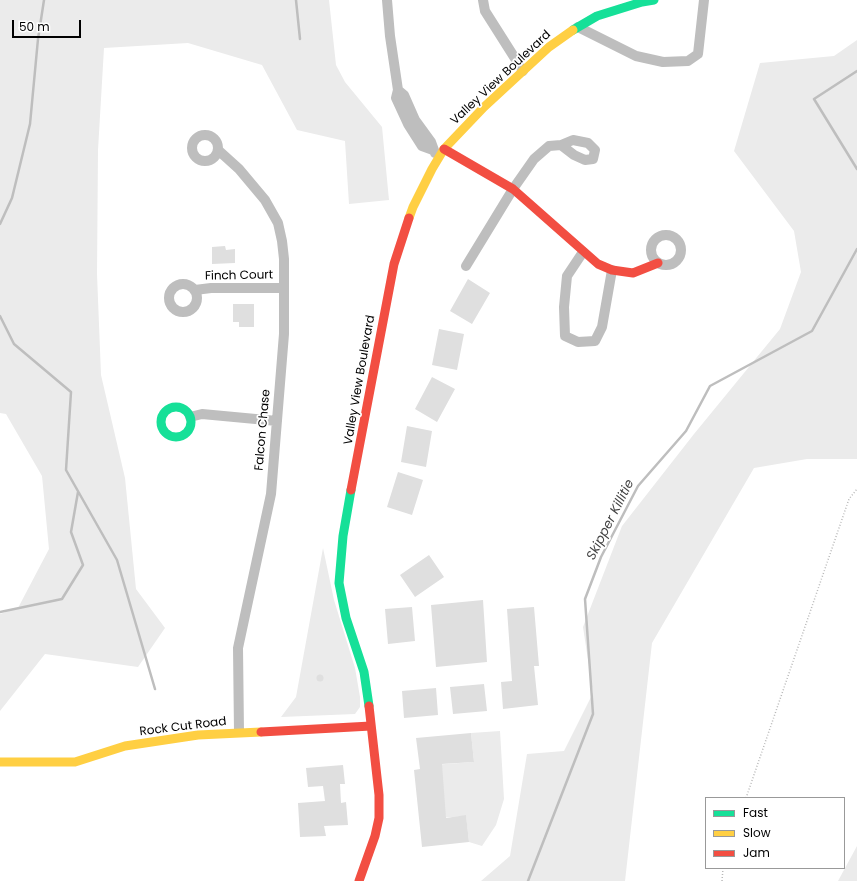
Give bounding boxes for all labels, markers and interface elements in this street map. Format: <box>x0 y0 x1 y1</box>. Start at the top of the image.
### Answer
scale bar <box>14 12 83 38</box>
text: 50 m <box>19 18 50 35</box>
street label: Valley View Boulevard <box>448 28 554 128</box>
street label: Finch Court <box>205 268 273 284</box>
street label: Valley View Boulevard <box>341 314 379 446</box>
street label: Falcon Chase <box>252 389 274 471</box>
water label: Skipper Killitie <box>584 477 638 563</box>
street label: Rock Cut Road <box>139 715 227 739</box>
legend <box>705 797 845 869</box>
text: Fast <box>743 804 768 821</box>
text: Slow <box>743 824 771 841</box>
text: Jam <box>743 844 770 861</box>

